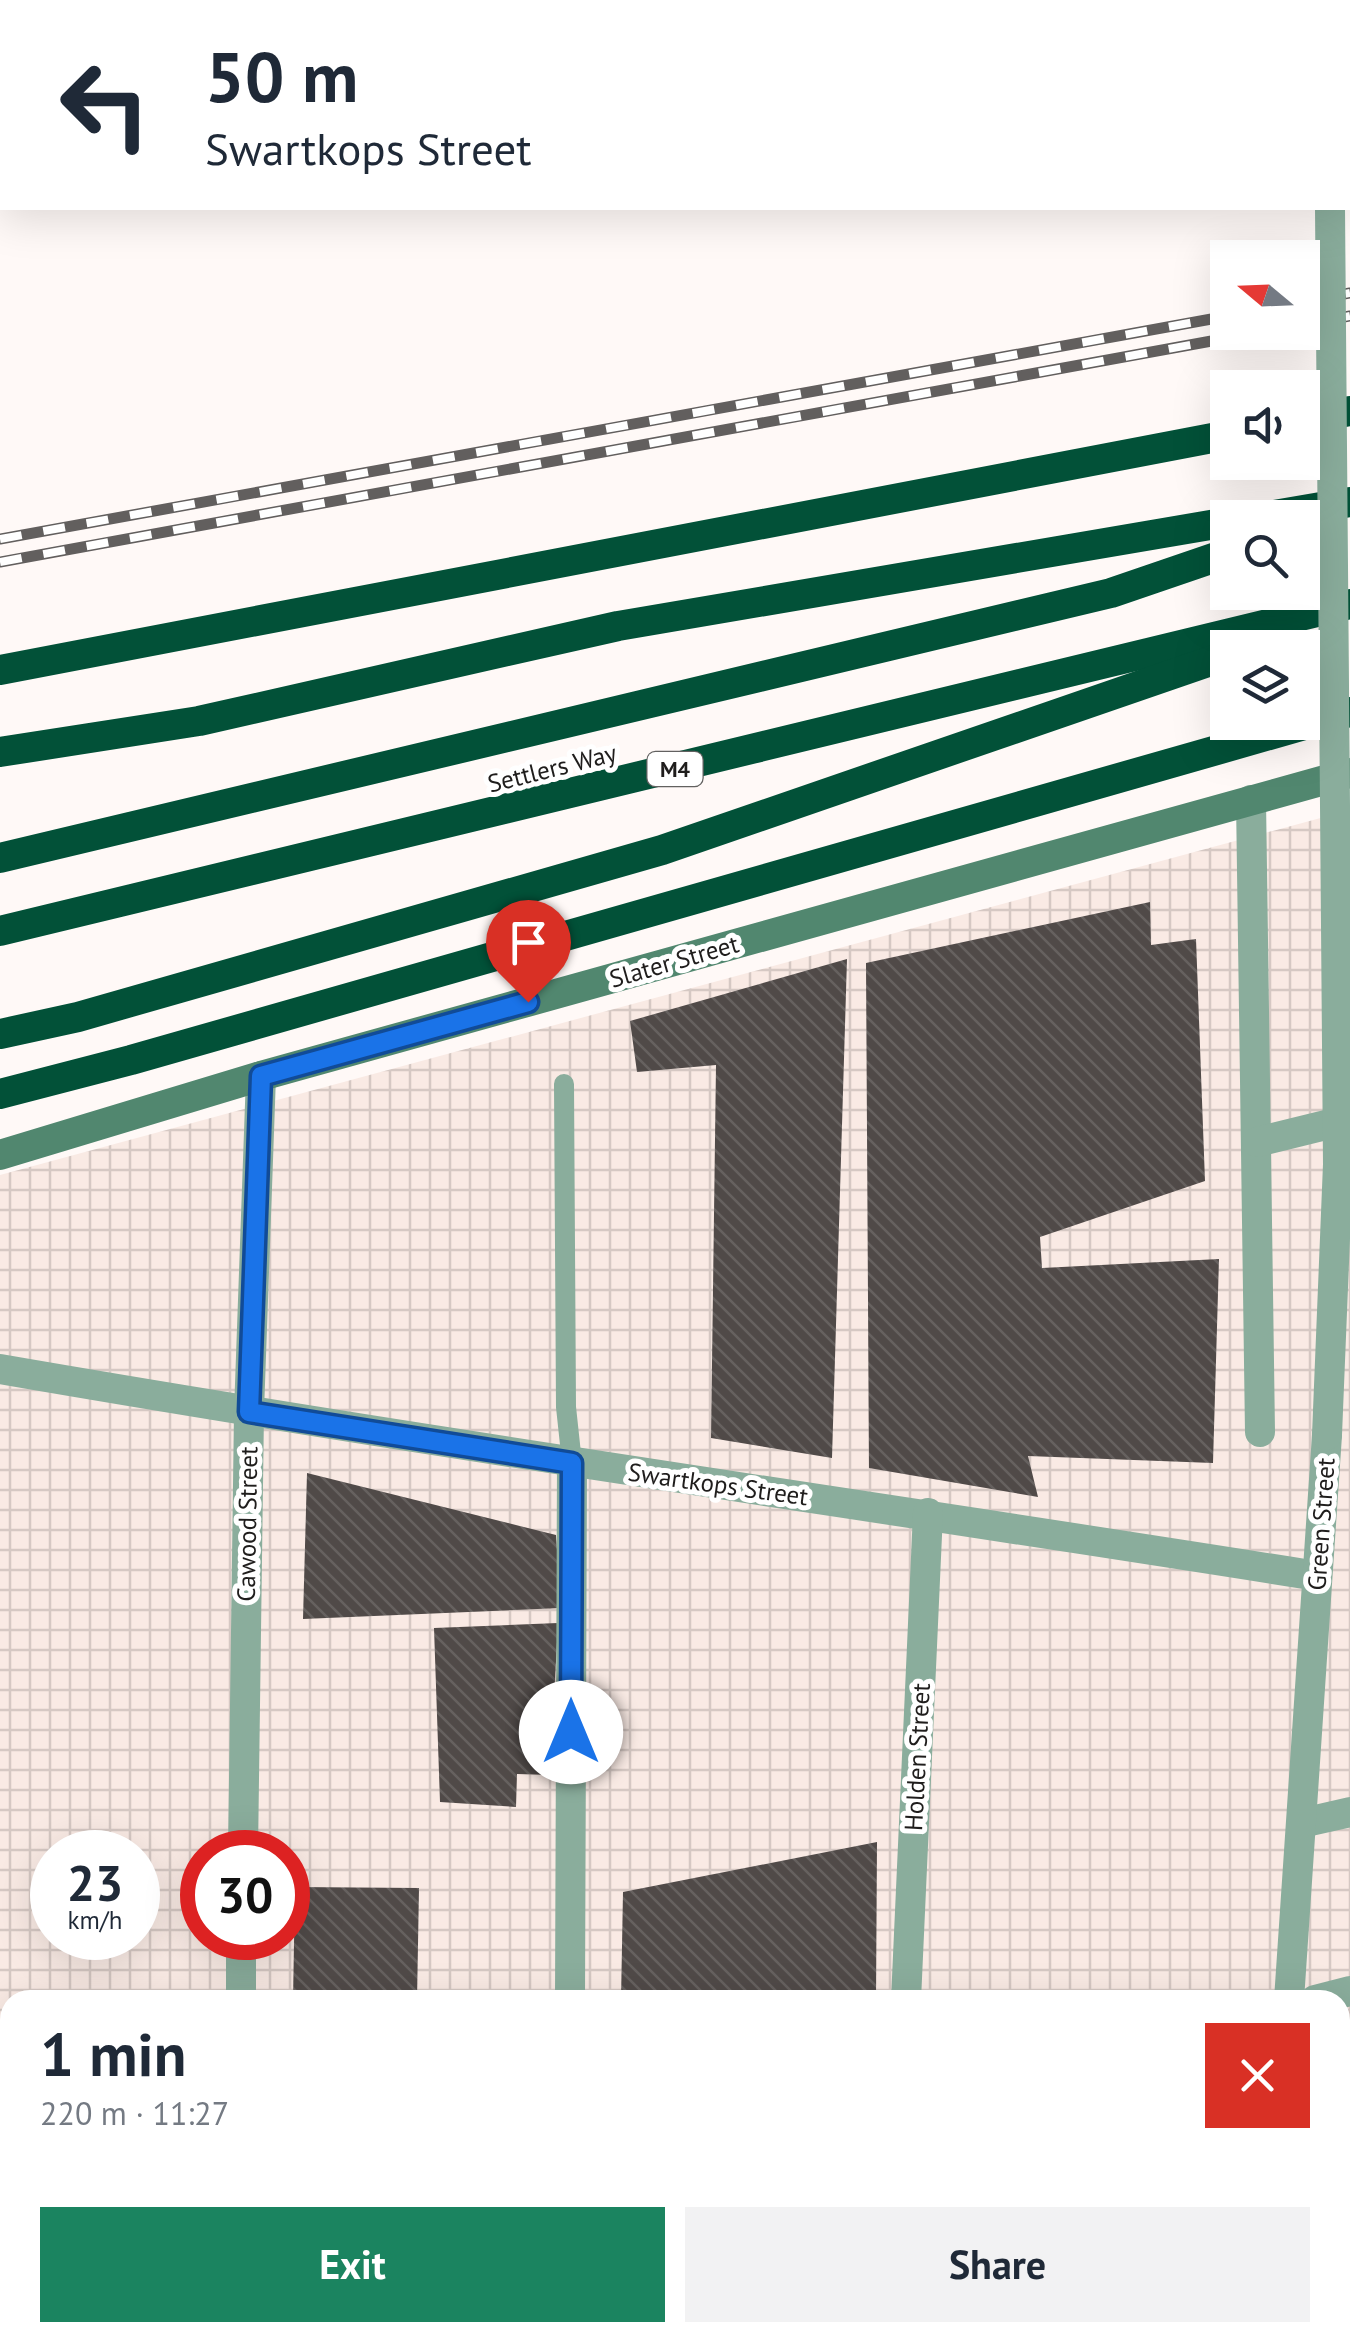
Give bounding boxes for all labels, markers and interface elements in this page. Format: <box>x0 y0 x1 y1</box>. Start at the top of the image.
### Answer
text: 50 m <box>205 31 358 121</box>
icon: left <box>40 40 170 170</box>
text: Swartkops Street <box>205 119 532 177</box>
north arrow <box>1210 240 1320 350</box>
map controls <box>1210 240 1320 740</box>
button: sound <box>1210 370 1320 480</box>
button: search <box>1210 500 1320 610</box>
button: layers <box>1210 630 1320 740</box>
street label: Settlers Way <box>484 736 620 799</box>
road number: M4 <box>648 752 702 786</box>
pin <box>486 900 571 1003</box>
icon: arrive <box>501 915 556 970</box>
street label: Slater Street <box>606 927 743 995</box>
street label: Cawood Street <box>230 1446 264 1602</box>
street label: Swartkops Street <box>626 1456 811 1513</box>
street label: Green Street <box>1300 1456 1342 1592</box>
position arrow <box>519 1680 623 1784</box>
street label: Holden Street <box>897 1682 937 1832</box>
speed limit sign: 30 <box>180 1830 310 1960</box>
text: 23 <box>67 1850 123 1915</box>
text: km/h <box>68 1904 122 1936</box>
text: 1 min <box>40 2015 186 2093</box>
button: close <box>1205 2023 1310 2128</box>
text: 220 m · 11:27 <box>40 2092 229 2134</box>
button: Exit <box>40 2207 665 2322</box>
button: Share <box>685 2207 1310 2322</box>

